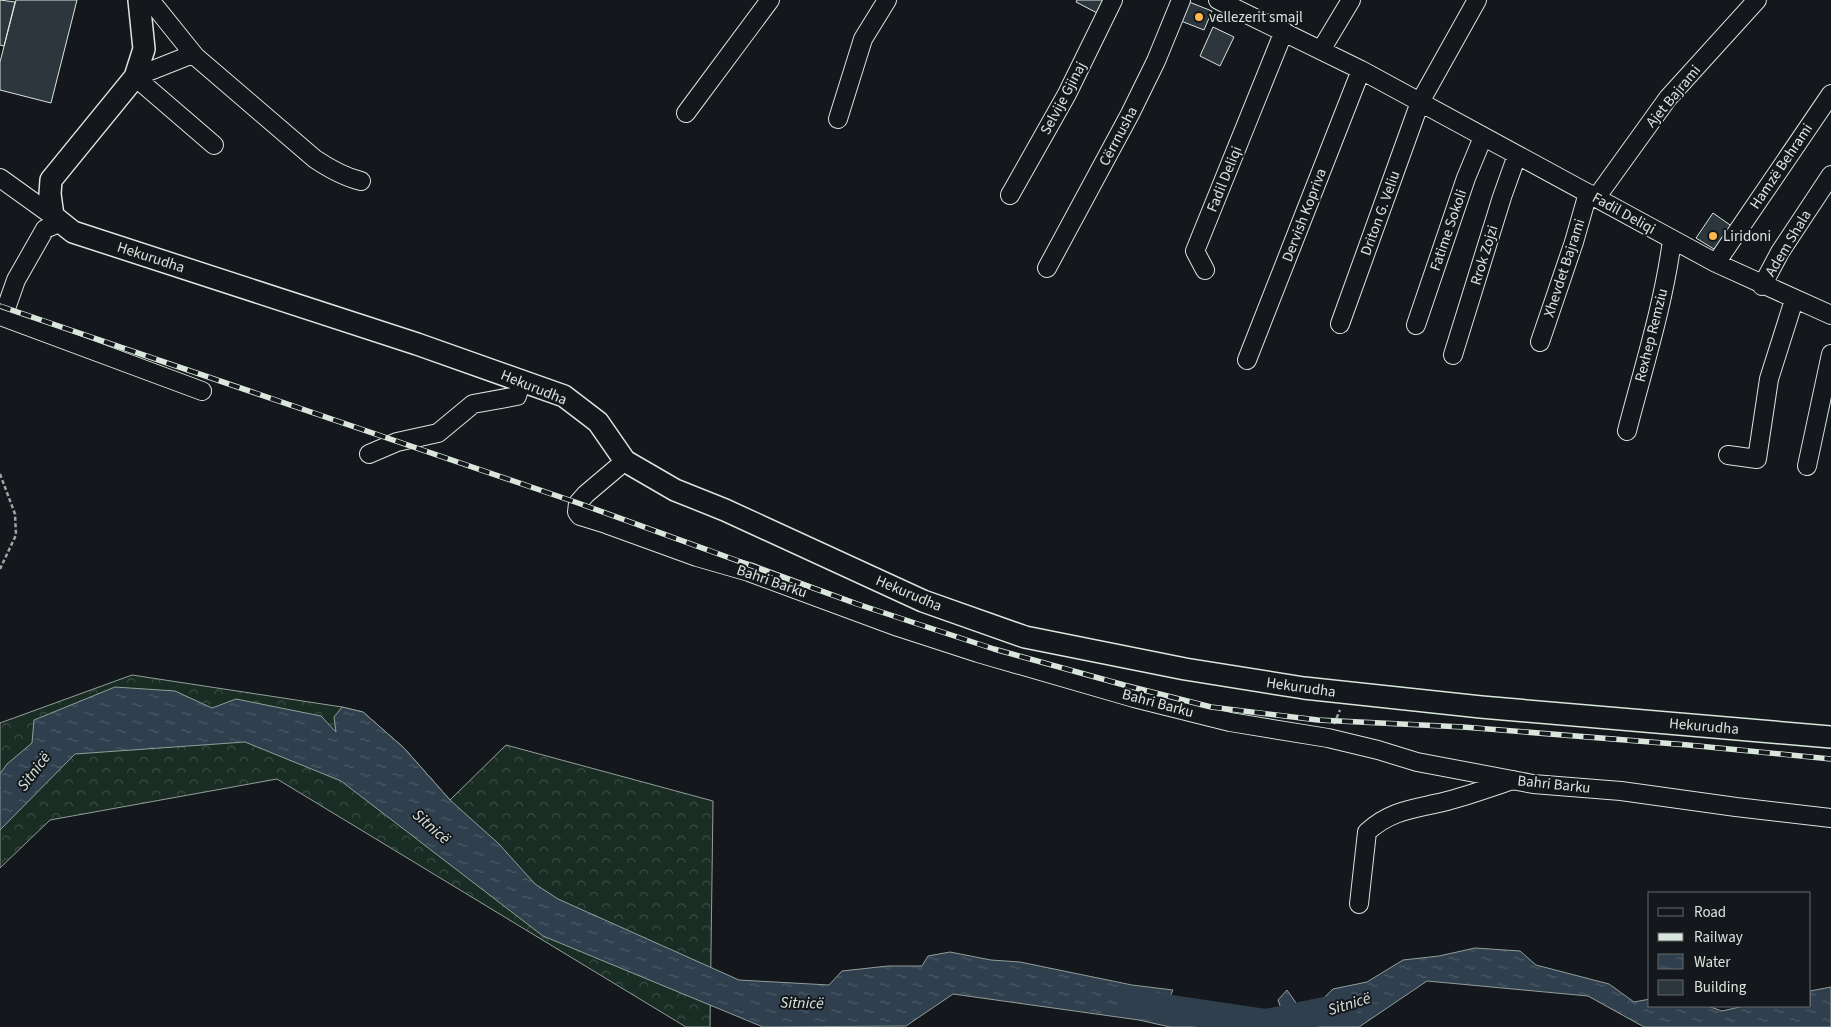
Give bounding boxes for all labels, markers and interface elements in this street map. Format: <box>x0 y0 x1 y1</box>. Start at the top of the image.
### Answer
place label: vellezerit smajl <box>1209 7 1303 28</box>
marker: vellezerit smajl <box>1193 11 1205 23</box>
street label: Selvije Gjinaj <box>1035 58 1092 139</box>
street label: Ajet Bajrami <box>1641 61 1706 132</box>
street label: Cërrnusha <box>1094 103 1143 170</box>
street label: Hamzë Behrami <box>1745 119 1818 213</box>
street label: Fadil Deliqi <box>1202 143 1247 215</box>
street label: Dervish Kopriva <box>1277 165 1332 265</box>
street label: Driton G. Veliu <box>1355 168 1406 259</box>
street label: Fatime Sokoli <box>1425 187 1472 274</box>
street label: Fadil Deliqi <box>1588 187 1659 239</box>
street label: Adem Shala <box>1760 206 1817 281</box>
street label: Xhevdet Bajrami <box>1539 216 1590 320</box>
street label: Rrok Zojzi <box>1465 223 1504 288</box>
place label: Liridoni <box>1723 226 1771 247</box>
marker: Liridoni <box>1707 230 1719 242</box>
street label: Hekurudha <box>114 237 187 278</box>
street label: Rexhep Remziu <box>1630 286 1673 384</box>
street label: Hekurudha <box>497 365 570 410</box>
street label: Bahri Barku <box>734 560 810 603</box>
street label: Hekurudha <box>872 570 945 617</box>
street label: Hekurudha <box>1265 672 1337 703</box>
street label: Bahri Barku <box>1120 684 1196 723</box>
street label: Hekurudha <box>1668 713 1740 740</box>
water label: Sitnicë <box>12 747 56 796</box>
street label: Bahri Barku <box>1516 770 1592 799</box>
water label: Sitnicë <box>408 804 455 850</box>
legend <box>1648 892 1811 1007</box>
text: Road <box>1694 902 1726 923</box>
text: Railway <box>1694 927 1743 948</box>
text: Water <box>1694 952 1731 973</box>
text: Building <box>1694 977 1747 998</box>
water label: Sitnicë <box>1325 987 1374 1021</box>
water label: Sitnicë <box>780 992 824 1014</box>

